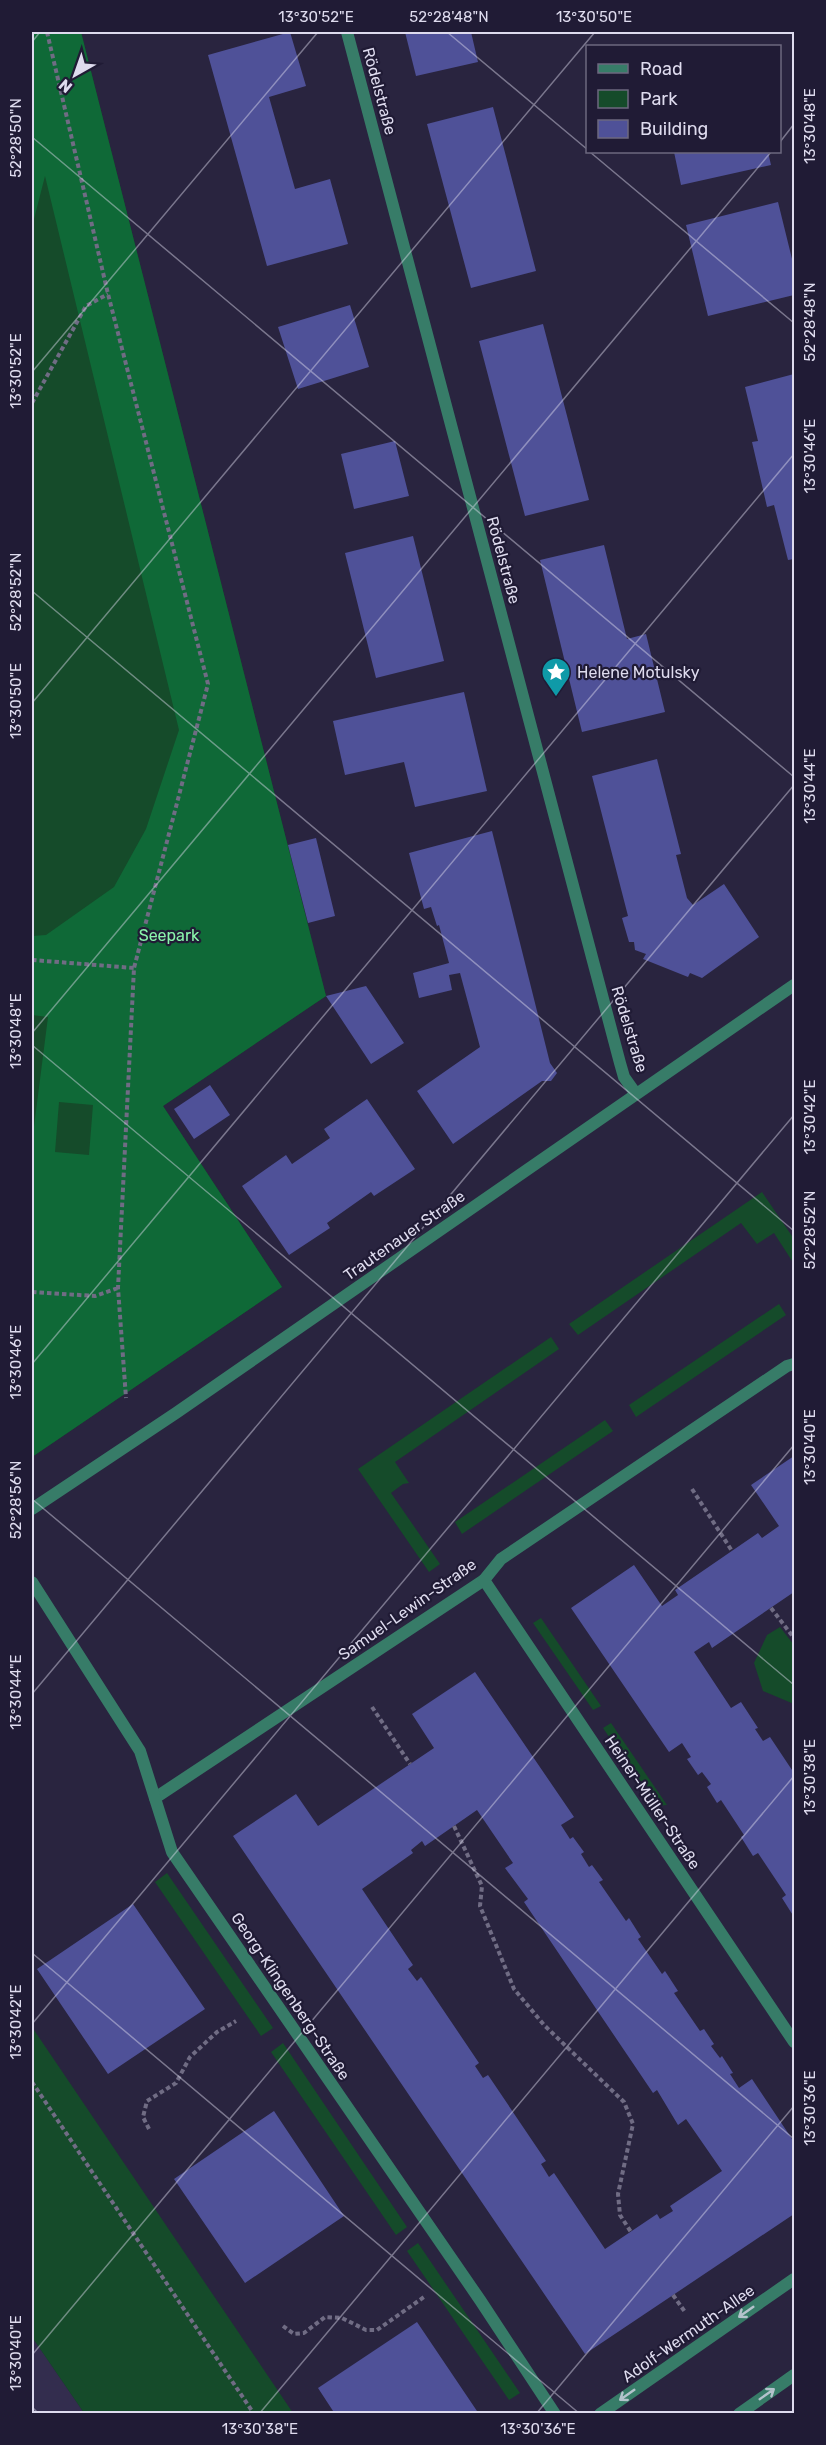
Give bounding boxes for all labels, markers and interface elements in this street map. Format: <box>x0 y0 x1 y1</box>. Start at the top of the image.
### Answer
text: 13°30'52"E <box>278 8 354 26</box>
text: 52°28'48"N <box>409 8 489 26</box>
text: 13°30'50"E <box>556 8 632 26</box>
north arrow <box>45 45 105 105</box>
street label: Rödelstraße <box>359 45 400 137</box>
legend <box>586 45 781 153</box>
text: Road <box>640 58 683 80</box>
text: N <box>55 75 76 97</box>
text: Park <box>640 88 678 110</box>
text: 13°30'48"E <box>801 88 819 164</box>
text: 52°28'50"N <box>7 98 25 178</box>
text: Building <box>640 118 708 140</box>
text: 52°28'48"N <box>801 282 819 362</box>
text: 13°30'52"E <box>7 333 25 409</box>
text: 13°30'46"E <box>801 419 819 493</box>
street label: Rödelstraße <box>483 514 524 606</box>
text: 52°28'52"N <box>7 553 25 631</box>
place icon: Helene Motulsky <box>540 656 572 698</box>
text: 13°30'50"E <box>7 663 25 739</box>
place label: Helene Motulsky <box>577 663 700 682</box>
text: 13°30'44"E <box>801 748 819 824</box>
park label: Seepark <box>139 926 200 945</box>
street label: Rödelstraße <box>607 984 652 1075</box>
text: 13°30'48"E <box>7 993 25 1069</box>
text: 13°30'42"E <box>801 1079 819 1155</box>
street label: Trautenauer Straße <box>340 1186 469 1284</box>
text: 52°28'52"N <box>801 1191 819 1269</box>
text: 13°30'46"E <box>7 1325 25 1399</box>
text: 13°30'40"E <box>801 1409 819 1485</box>
text: 52°28'56"N <box>7 1461 25 1539</box>
street label: Samuel-Lewin-Straße <box>335 1555 480 1664</box>
text: 13°30'44"E <box>7 1654 25 1730</box>
street label: Heiner-Müller-Straße <box>601 1732 704 1873</box>
text: 13°30'38"E <box>801 1739 819 1815</box>
street label: Georg-Klingenberg-Straße <box>227 1909 354 2084</box>
text: 13°30'42"E <box>7 1984 25 2060</box>
text: 13°30'36"E <box>801 2070 819 2146</box>
street label: Adolf-Wermuth-Allee <box>618 2280 758 2386</box>
one-way arrow <box>739 2306 755 2318</box>
text: 13°30'40"E <box>7 2315 25 2391</box>
one-way arrow <box>758 2388 774 2400</box>
one-way arrow <box>619 2389 636 2401</box>
text: 13°30'38"E <box>222 2420 298 2438</box>
text: 13°30'36"E <box>500 2420 576 2438</box>

